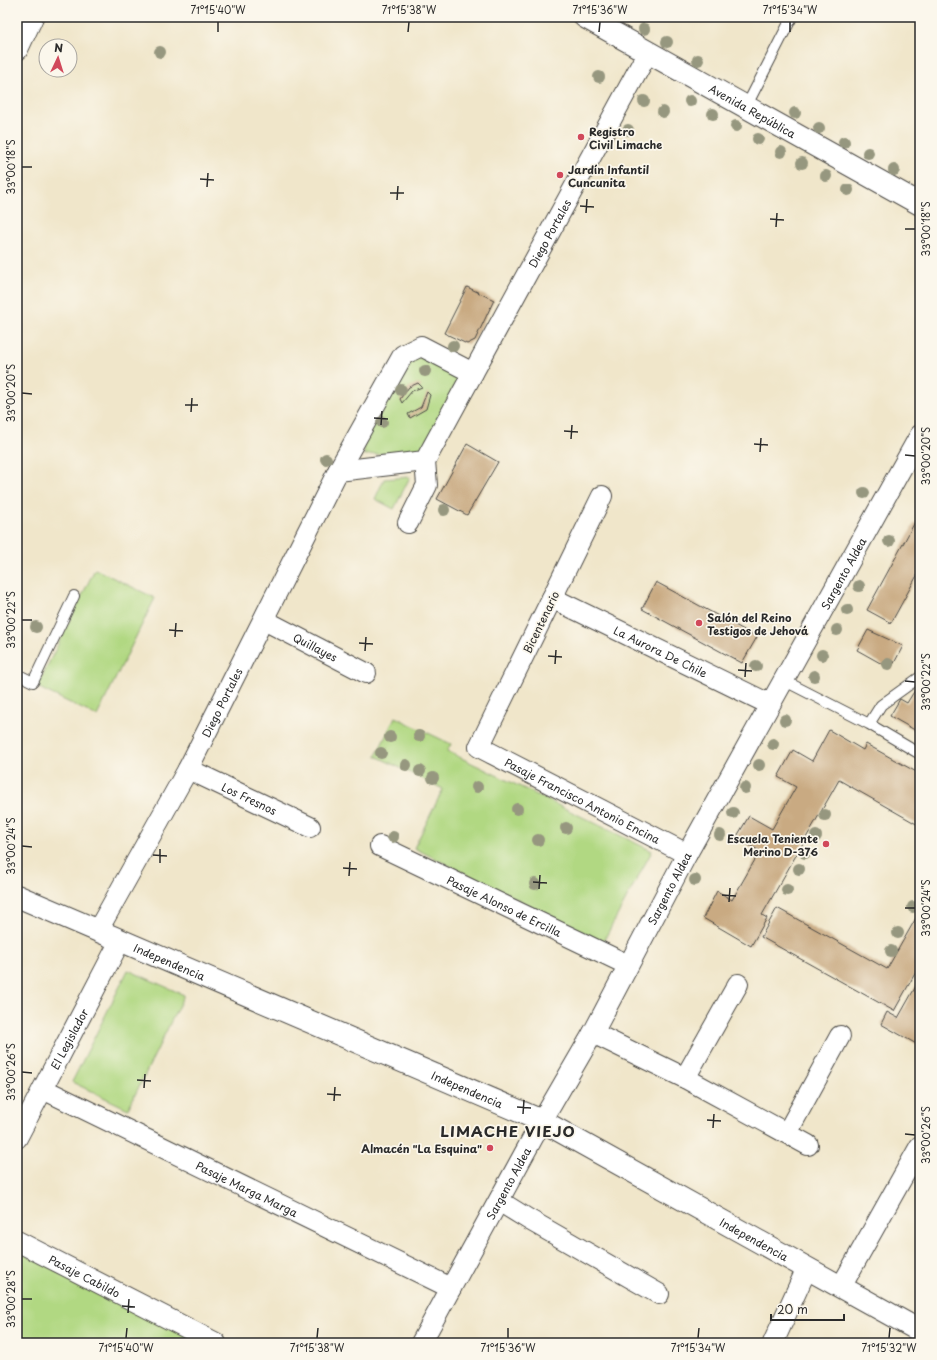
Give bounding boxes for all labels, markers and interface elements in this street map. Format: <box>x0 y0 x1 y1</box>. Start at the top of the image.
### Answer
text: 71°15'40"W <box>190 2 246 17</box>
text: 71°15'38"W <box>382 2 437 17</box>
text: 71°15'36"W <box>573 2 628 17</box>
text: 71°15'34"W <box>763 2 818 17</box>
north arrow <box>38 38 78 78</box>
text: N <box>54 39 64 56</box>
street label: Avenida República <box>706 79 799 142</box>
place label: Registro Civil Limache <box>589 123 662 153</box>
marker: Registro Civil Limache <box>576 132 586 142</box>
text: 33°00'18"S <box>3 139 18 195</box>
place label: Jardín Infantil Cuncunita <box>568 161 649 191</box>
marker: Jardín Infantil Cuncunita <box>555 170 565 180</box>
street label: Diego Portales <box>524 196 575 271</box>
text: 33°00'18"S <box>918 201 933 257</box>
text: 33°00'20"S <box>3 364 18 422</box>
text: 33°00'20"S <box>918 427 933 485</box>
street label: Sargento Aldea <box>816 534 870 612</box>
street label: Bicentenario <box>519 588 563 656</box>
text: 33°00'22"S <box>3 591 18 649</box>
place label: Salón del Reino Testigos de Jehová <box>707 609 809 639</box>
marker: Salón del Reino Testigos de Jehová <box>694 618 704 628</box>
street label: La Aurora De Chile <box>611 621 710 681</box>
street label: Quillayes <box>290 628 341 665</box>
text: 33°00'22"S <box>918 653 933 711</box>
street label: Diego Portales <box>197 665 246 740</box>
street label: Pasaje Francisco Antonio Encina <box>502 753 663 847</box>
street label: Los Fresnos <box>219 778 280 819</box>
text: 33°00'24"S <box>3 817 18 875</box>
place label: Escuela Teniente Merino D-376 <box>727 830 818 860</box>
marker: Escuela Teniente Merino D-376 <box>821 839 831 849</box>
street label: Sargento Aldea <box>643 849 695 928</box>
street label: Pasaje Alonso de Ercilla <box>444 871 565 941</box>
text: 33°00'24"S <box>918 879 933 937</box>
street label: Independencia <box>131 939 208 984</box>
street label: El Legislador <box>46 1005 92 1072</box>
text: 33°00'26"S <box>3 1043 18 1101</box>
street label: Independencia <box>429 1066 506 1112</box>
text: 33°00'26"S <box>918 1106 933 1164</box>
district label: LIMACHE VIEJO <box>440 1119 576 1142</box>
place label: Almacén "La Esquina" <box>361 1140 482 1157</box>
marker: Almacén "La Esquina" <box>485 1143 495 1153</box>
street label: Sargento Aldea <box>481 1144 535 1222</box>
street label: Pasaje Marga Marga <box>193 1156 301 1221</box>
street label: Independencia <box>717 1213 792 1265</box>
street label: Pasaje Cabildo <box>46 1250 123 1301</box>
text: 33°00'28"S <box>3 1270 18 1328</box>
scale bar <box>771 1296 844 1322</box>
text: 20 m <box>777 1300 808 1318</box>
text: 71°15'40"W <box>98 1340 154 1355</box>
text: 71°15'38"W <box>290 1340 345 1355</box>
text: 71°15'36"W <box>481 1340 536 1355</box>
text: 71°15'34"W <box>671 1340 726 1355</box>
text: 71°15'32"W <box>862 1340 917 1355</box>

